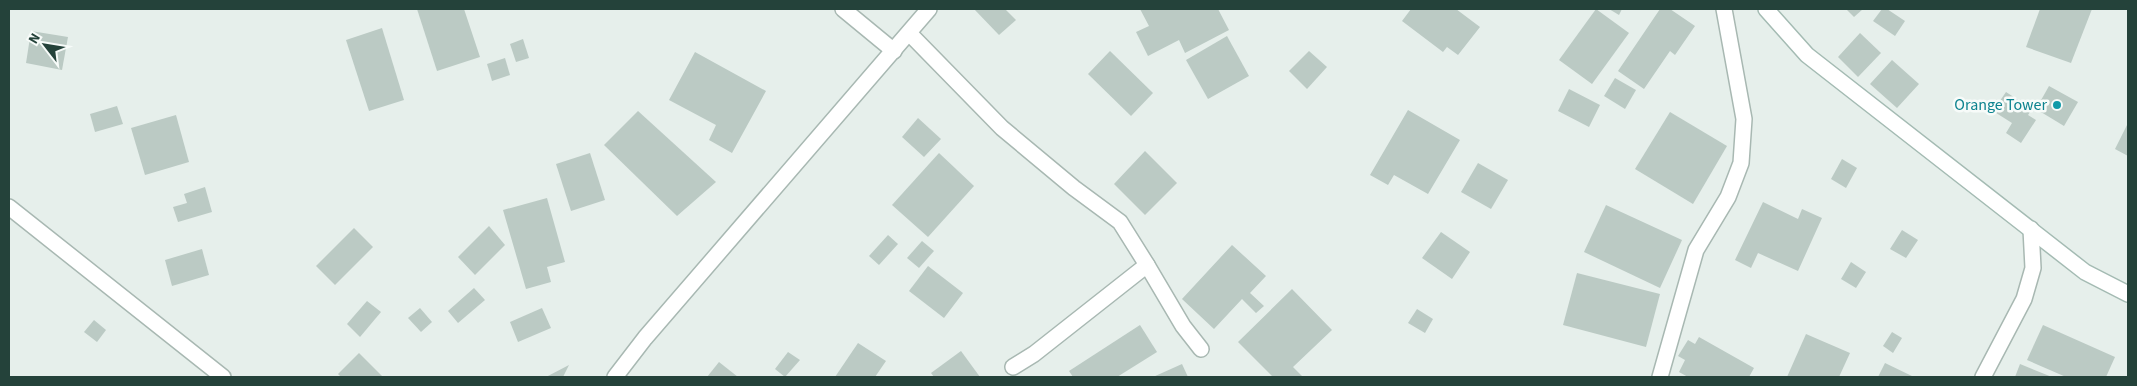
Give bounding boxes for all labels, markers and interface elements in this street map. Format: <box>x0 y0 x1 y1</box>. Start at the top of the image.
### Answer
north arrow <box>20 20 70 70</box>
text: N <box>24 30 46 48</box>
place label: Orange Tower <box>1954 94 2047 116</box>
marker: Orange Tower <box>2051 99 2063 111</box>

